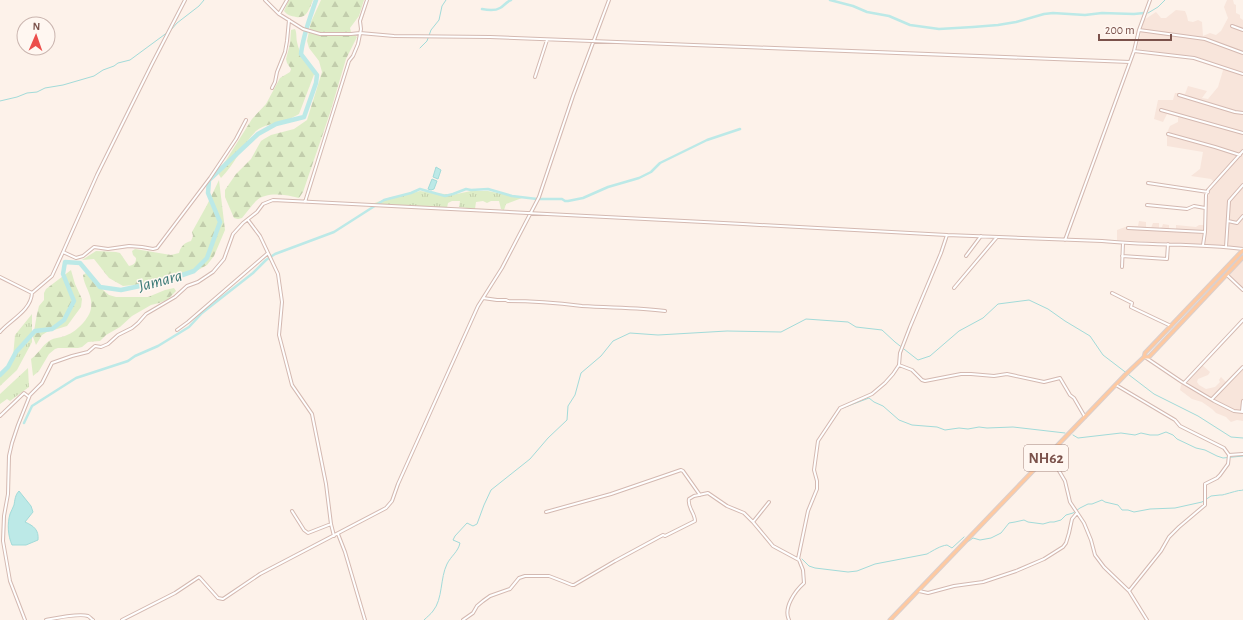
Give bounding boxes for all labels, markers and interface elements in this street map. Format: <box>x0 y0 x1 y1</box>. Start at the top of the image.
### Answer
north arrow <box>16 16 56 56</box>
scale bar <box>1099 16 1171 42</box>
text: N <box>32 21 40 32</box>
text: 200 m <box>1105 24 1135 36</box>
water label: Jamara <box>135 266 184 295</box>
road number: NH62 <box>1024 445 1068 471</box>

